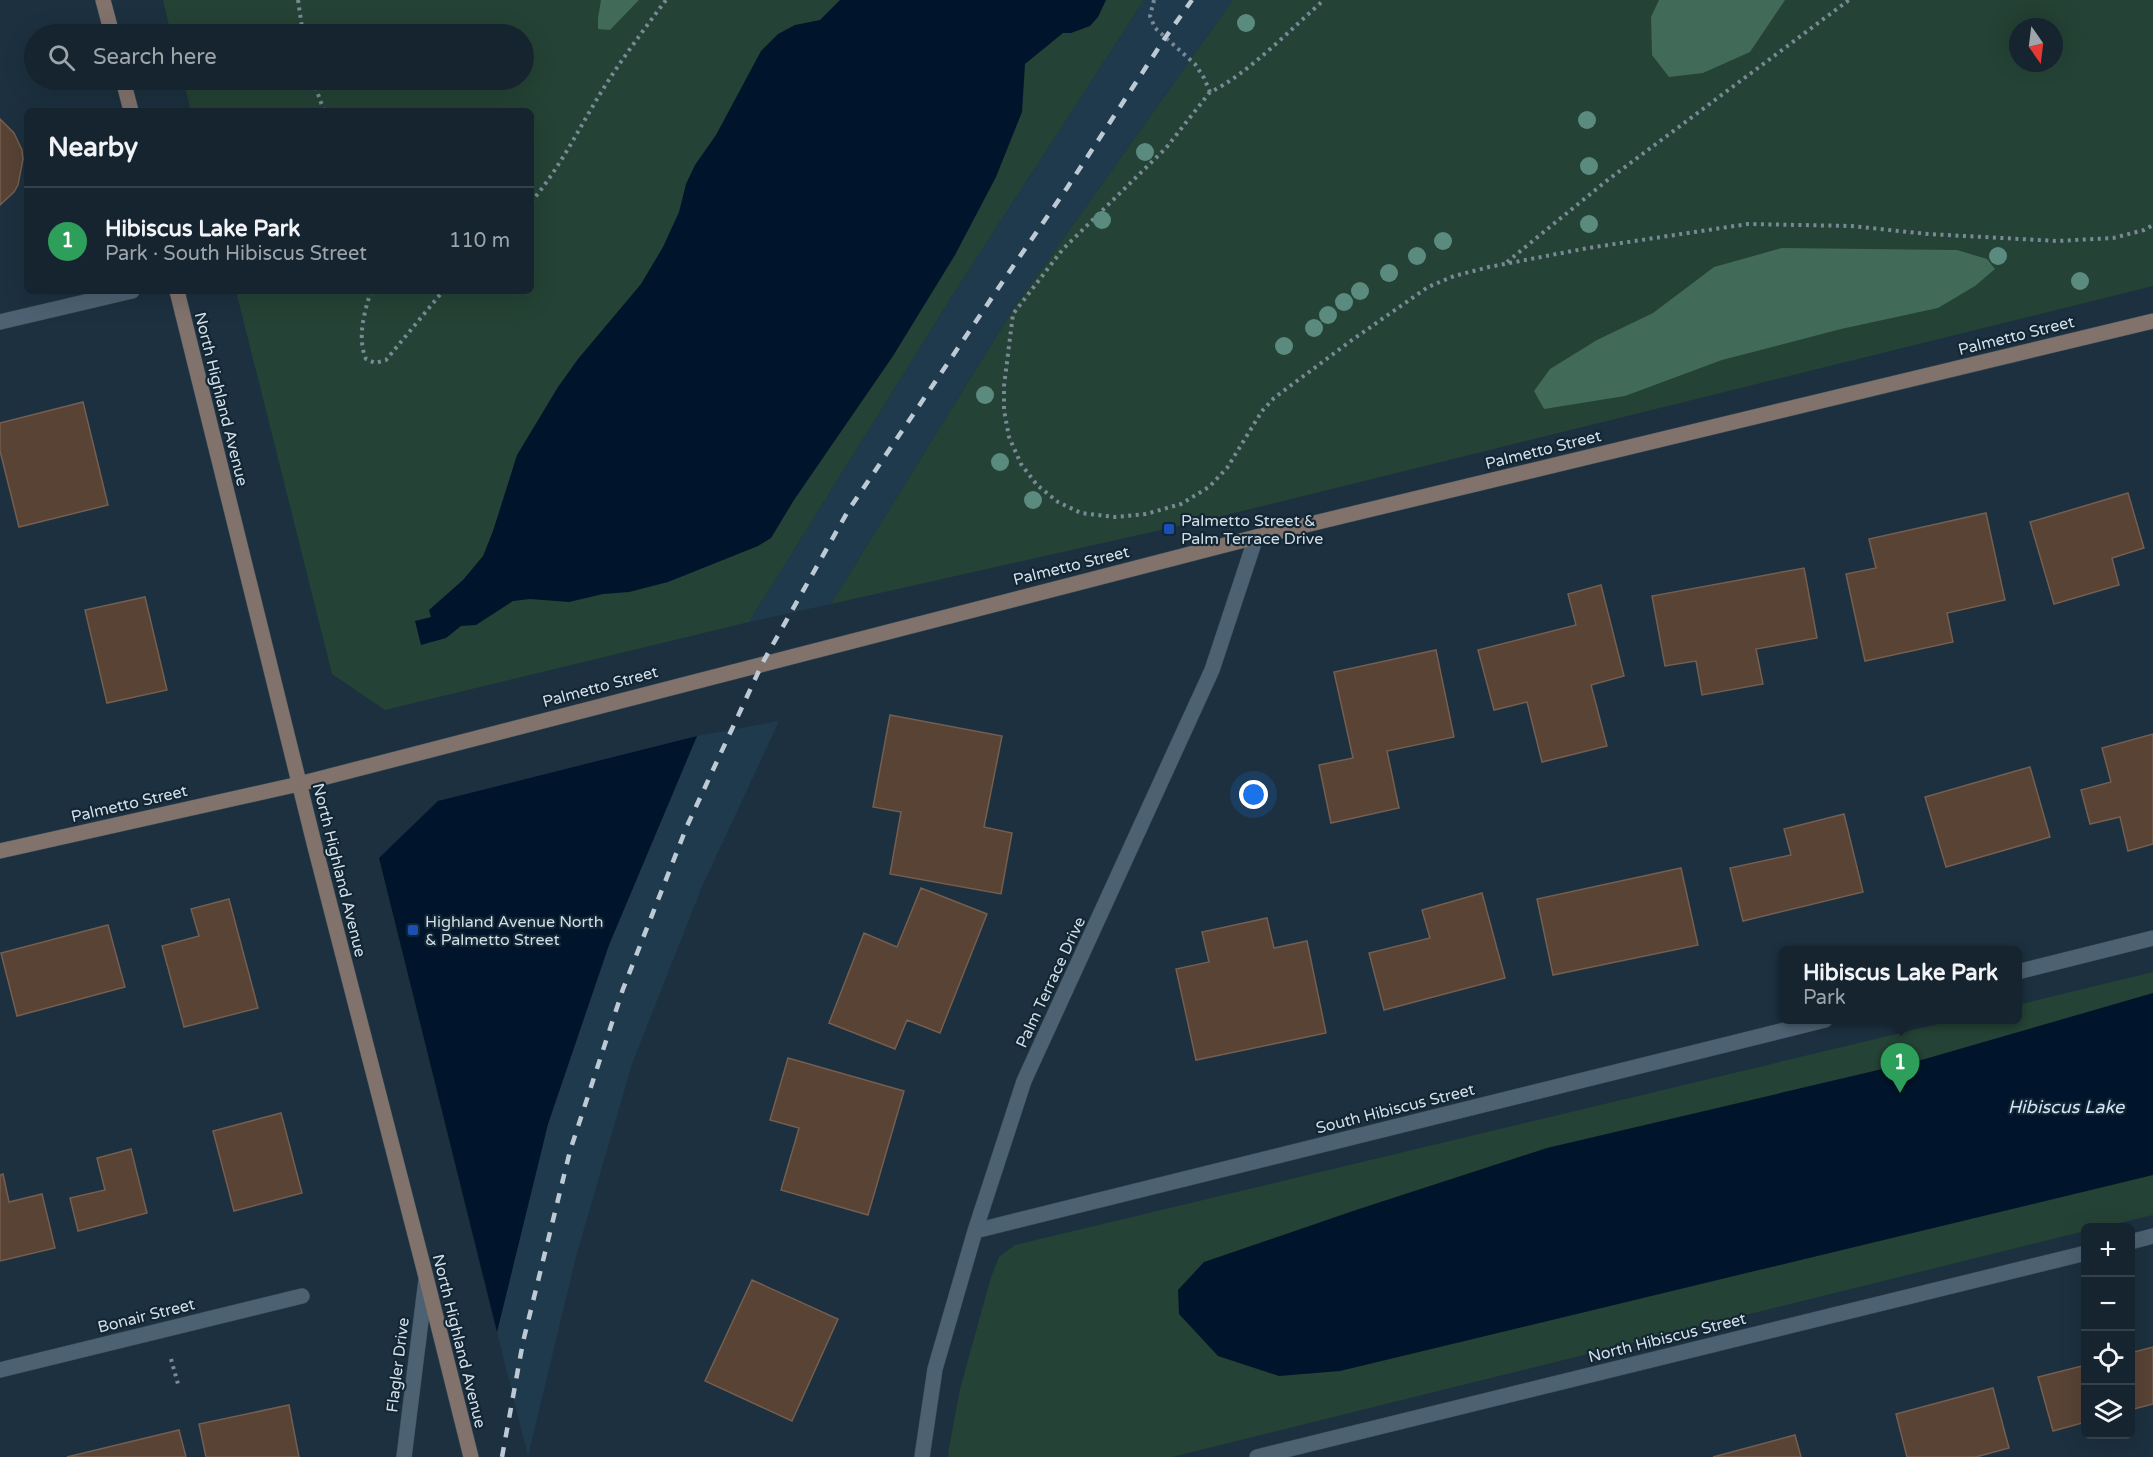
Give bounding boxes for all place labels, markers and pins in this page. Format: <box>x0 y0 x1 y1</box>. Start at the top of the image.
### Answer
place label: Palmetto Street & Palm Terrace Drive <box>1181 511 1323 549</box>
marker: Palmetto Street & Palm Terrace Drive <box>1162 522 1176 536</box>
place label: Highland Avenue North & Palmetto Street <box>425 912 603 950</box>
marker: Highland Avenue North & Palmetto Street <box>406 923 420 937</box>
pin: 1 <box>1880 1044 1920 1093</box>

